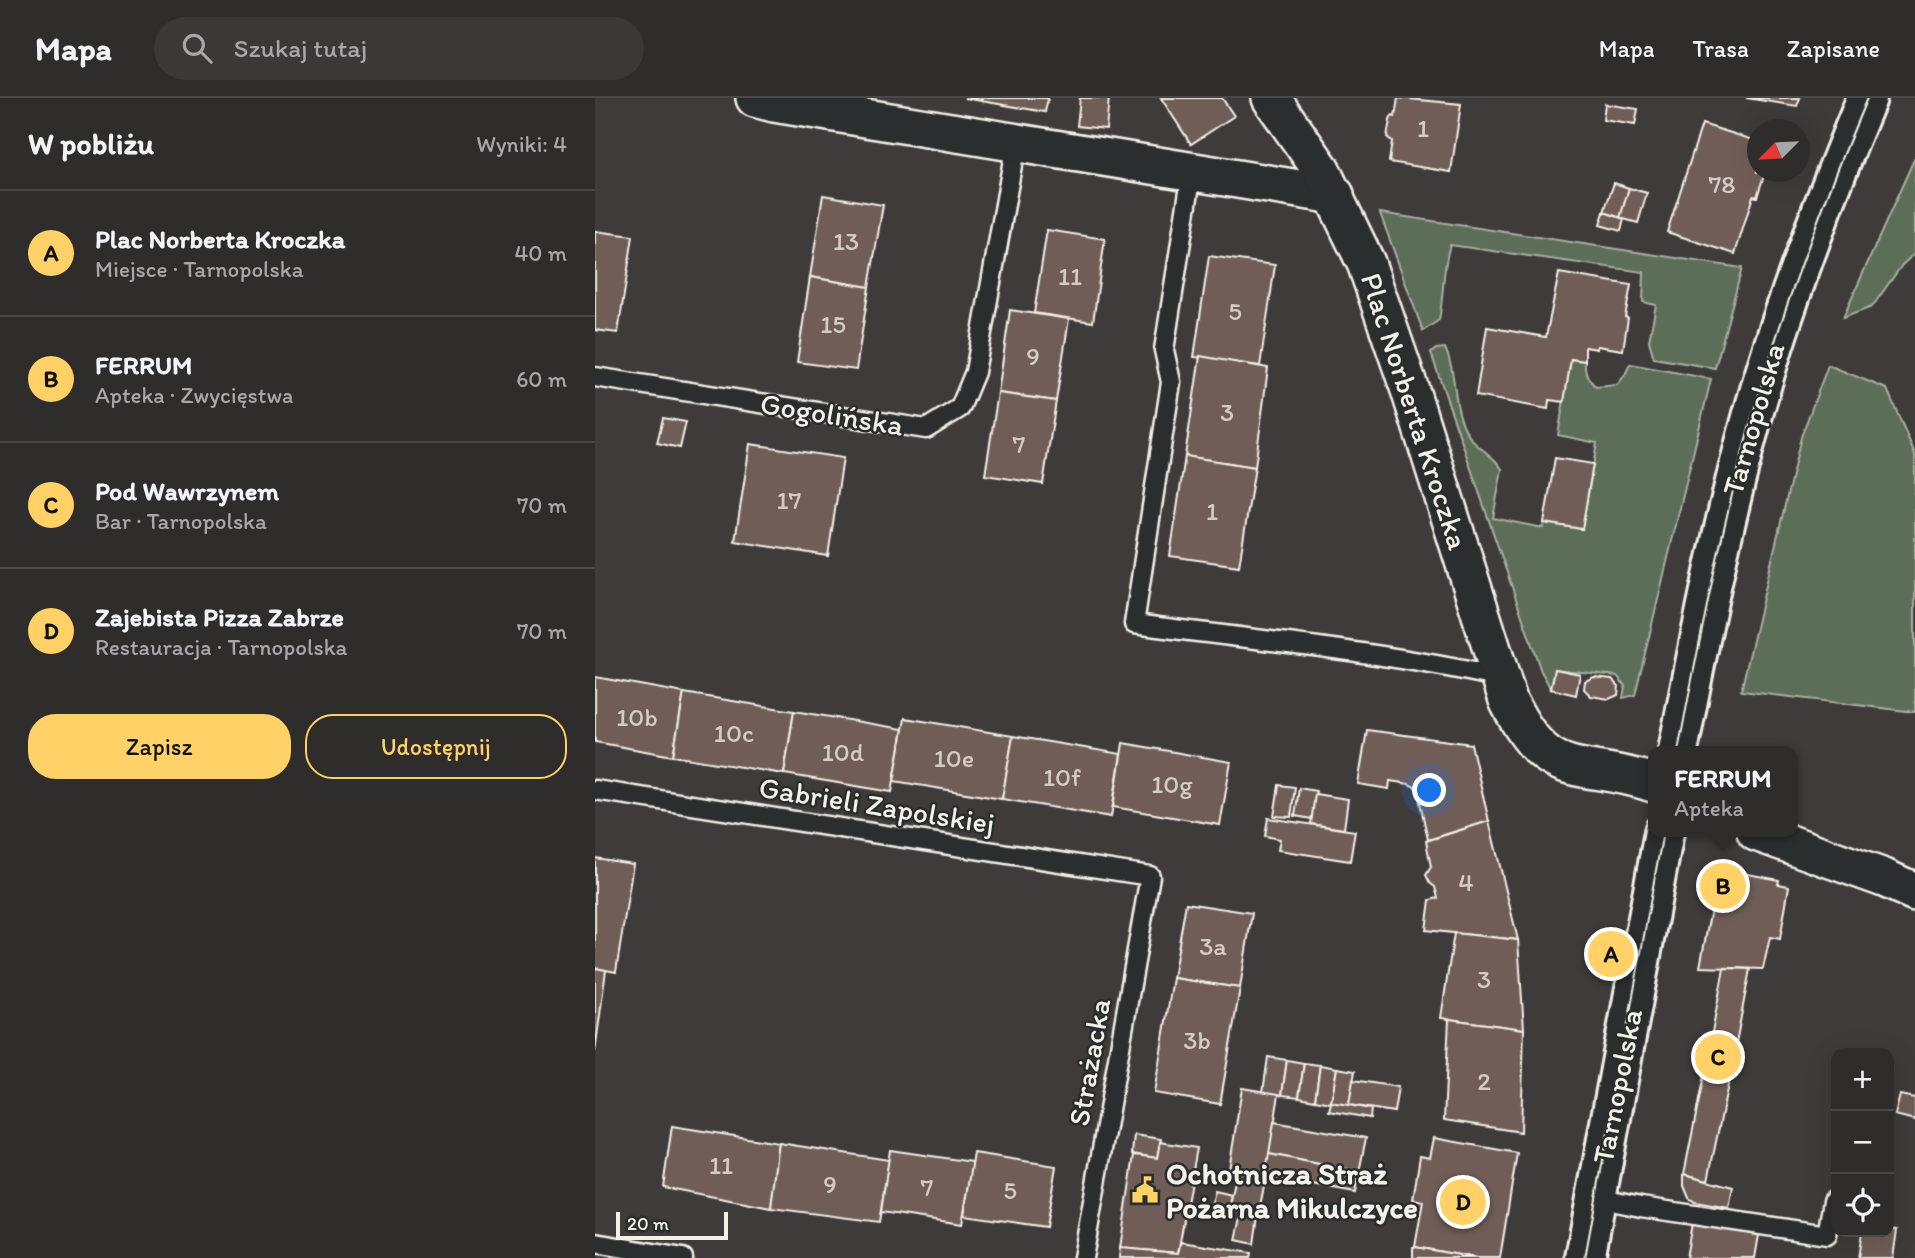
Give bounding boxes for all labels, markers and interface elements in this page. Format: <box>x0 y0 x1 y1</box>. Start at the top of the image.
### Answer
search box <box>154 17 644 80</box>
text: Mapa <box>35 29 112 68</box>
icon: search <box>178 29 216 67</box>
text: Szukaj tutaj <box>234 32 367 64</box>
text: Mapa <box>1599 34 1655 63</box>
text: Trasa <box>1693 34 1749 63</box>
text: Zapisane <box>1787 34 1880 63</box>
house number: 1 <box>1417 112 1429 144</box>
north arrow <box>1747 119 1810 182</box>
text: W pobliżu <box>28 125 154 162</box>
text: Wyniki: 4 <box>476 130 567 158</box>
house number: 78 <box>1708 168 1736 200</box>
text: Plac Norberta Kroczka <box>95 223 345 255</box>
house number: 13 <box>833 225 859 257</box>
text: A <box>44 239 58 267</box>
text: 40 m <box>514 239 567 267</box>
text: Miejsce · Tarnopolska <box>95 255 304 283</box>
house number: 11 <box>1058 260 1082 292</box>
street label: Plac Norberta Kroczka <box>1353 268 1477 554</box>
house number: 5 <box>1228 295 1242 327</box>
house number: 15 <box>820 308 846 340</box>
street label: Tarnopolska <box>1714 338 1792 499</box>
house number: 9 <box>1026 340 1040 372</box>
text: FERRUM <box>95 349 193 381</box>
text: B <box>44 365 58 393</box>
text: 60 m <box>516 365 567 393</box>
text: Apteka · Zwycięstwa <box>95 381 293 409</box>
street label: Gogolińska <box>758 384 907 444</box>
house number: 3 <box>1220 396 1234 428</box>
house number: 7 <box>1013 428 1026 460</box>
text: Pod Wawrzynem <box>95 475 279 507</box>
house number: 17 <box>777 484 802 516</box>
text: C <box>44 491 58 519</box>
text: 70 m <box>517 491 567 519</box>
house number: 1 <box>1206 495 1218 527</box>
text: Bar · Tarnopolska <box>95 507 267 535</box>
text: Zajebista Pizza Zabrze <box>95 601 344 633</box>
text: D <box>43 617 59 645</box>
text: 70 m <box>517 617 567 645</box>
text: Restauracja · Tarnopolska <box>95 633 348 661</box>
house number: 10b <box>616 701 658 733</box>
button: Zapisz <box>28 714 291 779</box>
button: Udostępnij <box>305 714 567 779</box>
house number: 10c <box>714 717 754 749</box>
house number: 10d <box>822 736 865 768</box>
house number: 10e <box>934 742 974 774</box>
popup <box>1648 746 1798 837</box>
house number: 10f <box>1043 761 1081 793</box>
text: FERRUM <box>1674 762 1772 794</box>
street label: Gabrieli Zapolskiej <box>757 768 997 842</box>
house number: 10g <box>1151 768 1193 800</box>
your location <box>1412 773 1446 807</box>
text: Apteka <box>1674 794 1744 822</box>
pin: B <box>1700 860 1746 912</box>
house number: 4 <box>1458 866 1474 898</box>
pin: A <box>1588 928 1634 980</box>
house number: 3a <box>1199 930 1227 962</box>
house number: 3 <box>1477 963 1491 995</box>
street label: Strażacka <box>1060 995 1118 1129</box>
street label: Tarnopolska <box>1584 1005 1650 1166</box>
house number: 3b <box>1183 1024 1211 1056</box>
pin: C <box>1695 1031 1741 1083</box>
map controls <box>1831 1048 1894 1237</box>
button: + <box>1831 1048 1894 1111</box>
house number: 2 <box>1477 1065 1491 1097</box>
button: − <box>1831 1111 1894 1174</box>
house number: 11 <box>709 1149 733 1181</box>
place label: Ochotnicza Straż Pożarna Mikulczyce <box>1166 1155 1418 1226</box>
house number: 9 <box>823 1168 837 1200</box>
house number: 7 <box>921 1171 934 1203</box>
house number: 5 <box>1003 1174 1017 1206</box>
button: locate <box>1831 1174 1894 1237</box>
public building icon: Ochotnicza Straż Pożarna Mikulczyce <box>1130 1175 1160 1205</box>
pin: D <box>1440 1176 1486 1228</box>
scale bar <box>616 1209 728 1241</box>
text: 20 m <box>627 1212 669 1235</box>

